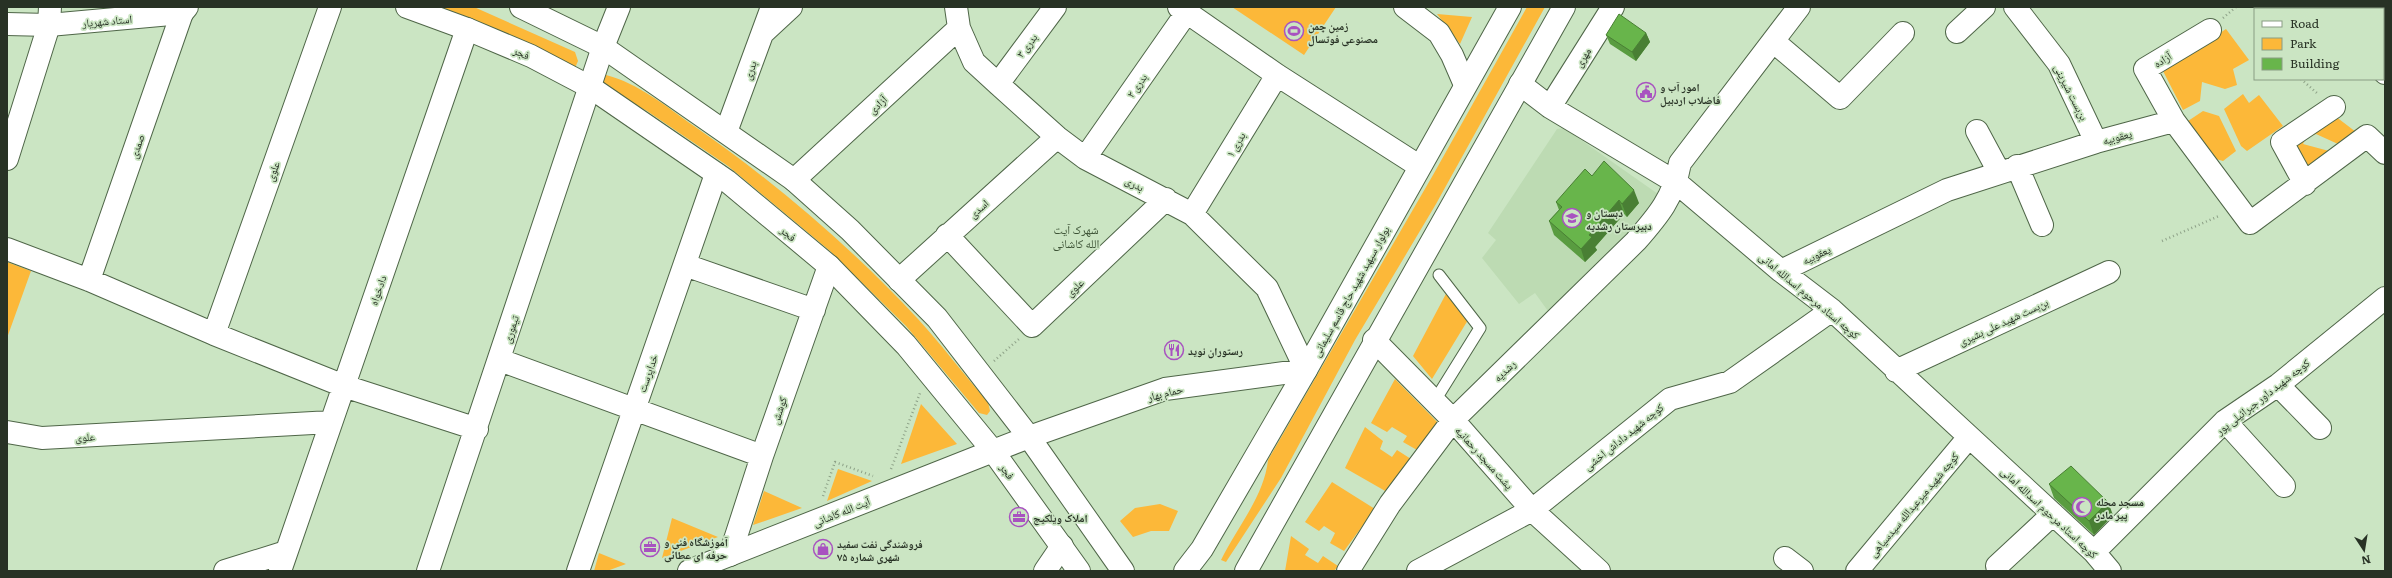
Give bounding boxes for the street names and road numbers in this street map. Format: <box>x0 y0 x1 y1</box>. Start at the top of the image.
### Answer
street label: استاد شهریار <box>80 10 133 30</box>
street label: بدری ۳ <box>1012 30 1040 60</box>
street label: فجر <box>510 41 533 63</box>
street label: مهری <box>1570 44 1594 70</box>
street label: آزاده <box>2150 47 2174 71</box>
street label: بدری <box>738 58 760 82</box>
street label: بن‌بست شیرینی <box>2051 61 2093 123</box>
street label: بدری ۲ <box>1122 70 1150 100</box>
street label: آزادی <box>864 91 890 117</box>
street label: یعقوبیه <box>2101 124 2134 148</box>
street label: بدری ۱ <box>1221 129 1249 159</box>
street label: صمدی <box>124 131 148 161</box>
street label: علوی <box>261 158 283 183</box>
street label: بدری <box>1123 171 1147 195</box>
street label: اسدی <box>965 195 991 221</box>
street label: فجر <box>777 221 801 245</box>
street label: بولوار سپهبد شهید حاج قاسم سلیمانی <box>1307 223 1393 360</box>
street label: یعقوبیه <box>1799 240 1833 268</box>
street label: کوچه استاد مرحوم اسدالله امانی <box>1756 248 1864 342</box>
street label: دادخواه <box>364 272 390 307</box>
street label: علوی <box>1061 274 1087 300</box>
street label: بن‌بست شهید علی بشیری <box>1956 293 2050 349</box>
street label: تیموری <box>498 312 522 345</box>
street label: خداپرست <box>633 352 661 394</box>
street label: کوچه شهید داور جبرائیلی پور <box>2211 354 2313 438</box>
street label: رشدیه <box>1489 355 1519 385</box>
street label: حمام بهار <box>1145 380 1184 404</box>
street label: کوشش <box>766 394 790 426</box>
street label: کوچه شهید داداش اخشی <box>1580 398 1667 473</box>
street label: پشت مسجد رحمانیه <box>1452 422 1518 492</box>
street label: علوی <box>74 427 96 445</box>
street label: کوچه شهید میرعبدالله سیدسیاهی <box>1864 448 1962 560</box>
street label: فجر <box>996 459 1020 483</box>
street label: کوچه استاد مرحوم اسدالله امانی <box>1998 463 2102 562</box>
street label: آیت الله کاشانی <box>810 492 872 530</box>

